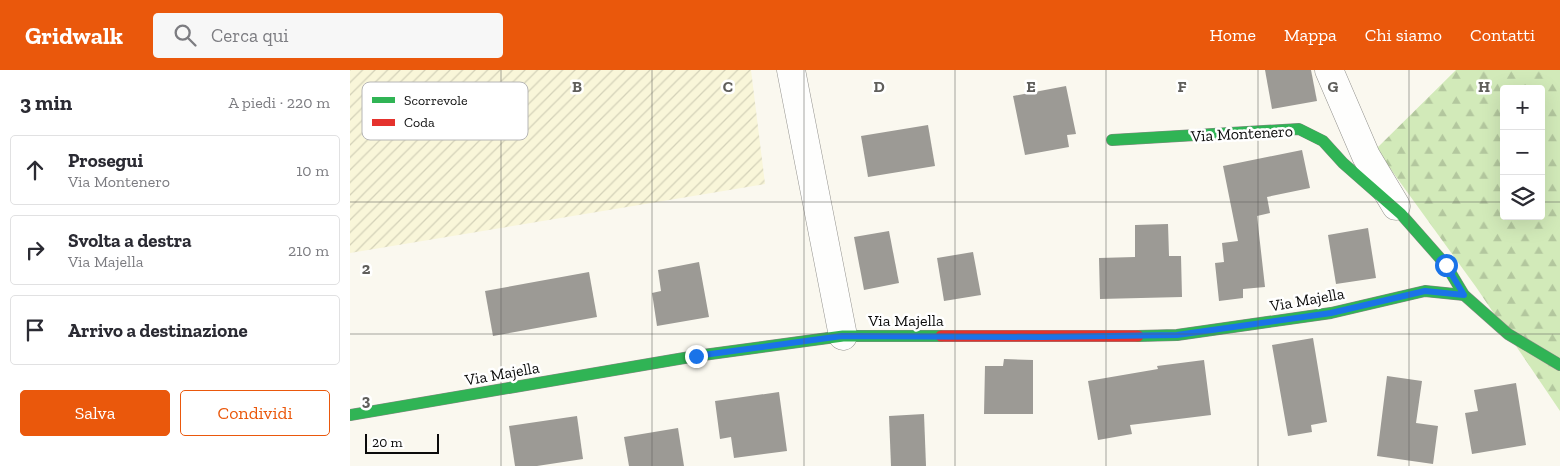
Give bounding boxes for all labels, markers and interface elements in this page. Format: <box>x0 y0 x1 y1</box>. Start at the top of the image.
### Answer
search box <box>153 13 503 58</box>
text: Gridwalk <box>25 21 123 50</box>
icon: search <box>171 21 199 49</box>
text: Cerca qui <box>211 24 289 47</box>
text: Home <box>1210 24 1256 46</box>
text: Mappa <box>1284 24 1337 46</box>
text: Chi siamo <box>1365 24 1442 46</box>
text: Contatti <box>1470 24 1535 46</box>
text: B <box>572 77 582 96</box>
text: C <box>723 77 733 96</box>
text: D <box>873 77 885 96</box>
text: E <box>1026 77 1036 96</box>
text: F <box>1177 77 1187 96</box>
text: G <box>1328 77 1339 96</box>
text: H <box>1478 77 1490 96</box>
legend <box>362 82 528 140</box>
map controls <box>1500 85 1545 220</box>
button: + <box>1500 85 1545 130</box>
text: 3 min <box>20 90 72 115</box>
text: Scorrevole <box>404 92 468 109</box>
text: A piedi · 220 m <box>229 93 330 112</box>
text: Coda <box>404 114 435 131</box>
street label: Via Montenero <box>1190 121 1294 146</box>
button: − <box>1500 130 1545 175</box>
text: Prosegui <box>68 149 143 172</box>
icon: ahead <box>21 156 49 184</box>
text: 10 m <box>296 161 329 180</box>
text: Via Montenero <box>68 172 170 191</box>
button: layers <box>1500 175 1545 220</box>
text: Svolta a destra <box>68 229 192 252</box>
icon: right <box>21 236 49 264</box>
text: 210 m <box>288 241 329 260</box>
text: Via Majella <box>68 252 143 271</box>
route start <box>1435 254 1458 277</box>
text: 2 <box>362 259 371 278</box>
street label: Via Majella <box>1267 284 1346 316</box>
street label: Via Majella <box>867 311 944 330</box>
icon: arrive <box>21 316 49 344</box>
text: Arrivo a destinazione <box>68 319 248 342</box>
route end <box>685 345 708 368</box>
street label: Via Majella <box>462 358 541 390</box>
button: Salva <box>20 390 170 436</box>
button: Condividi <box>180 390 330 436</box>
text: 3 <box>362 391 371 410</box>
scale bar <box>365 431 439 454</box>
text: 20 m <box>372 434 403 451</box>

